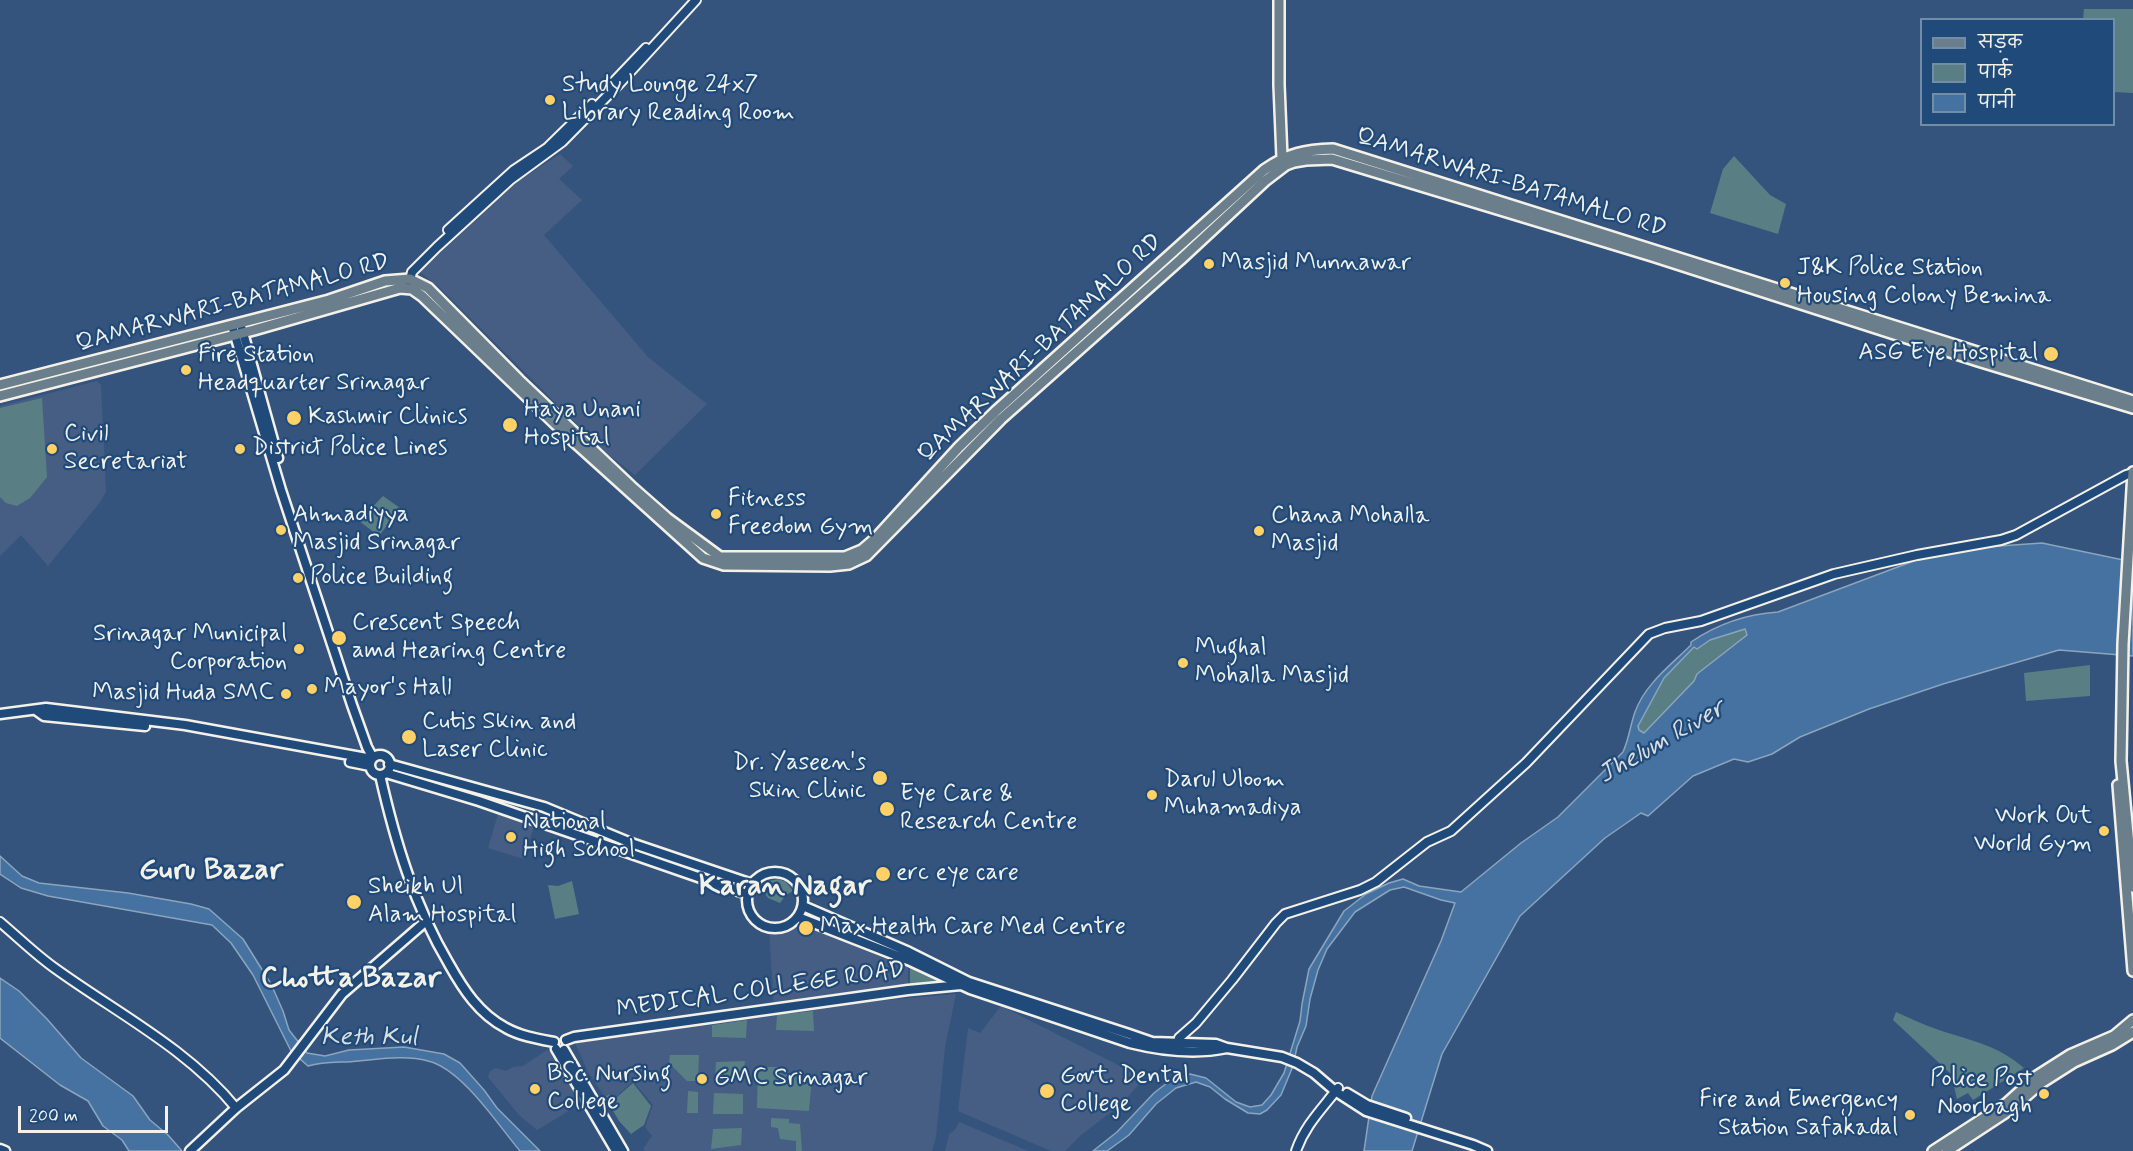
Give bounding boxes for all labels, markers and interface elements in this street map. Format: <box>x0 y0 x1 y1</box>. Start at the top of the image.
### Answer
legend <box>1920 18 2115 126</box>
text: सड़क <box>1978 31 2022 55</box>
text: पार्क <box>1978 61 2012 85</box>
place label: Study Lounge 24x7 Library Reading Room <box>562 72 795 128</box>
text: पानी <box>1978 91 2015 115</box>
marker: Study Lounge 24x7 Library Reading Room <box>543 93 557 107</box>
street label: QAMARWARI-BATAMALO RD <box>1352 123 1670 245</box>
street label: QAMARWARI-BATAMALO RD <box>913 228 1169 470</box>
street label: QAMARWARI-BATAMALO RD <box>73 248 393 360</box>
place label: Masjid Munnawar <box>1221 250 1411 278</box>
place label: J&K Police Station Housing Colony Bemina <box>1797 255 2051 311</box>
marker: Masjid Munnawar <box>1202 257 1216 271</box>
marker: J&K Police Station Housing Colony Bemina <box>1778 276 1792 290</box>
place label: ASG Eye Hospital <box>1858 340 2038 368</box>
place label: Fire Station Headquarter Srinagar <box>198 342 430 398</box>
marker: ASG Eye Hospital <box>2042 345 2060 363</box>
marker: Fire Station Headquarter Srinagar <box>179 363 193 377</box>
place label: Haya Unani Hospital <box>524 397 641 453</box>
place label: Kashmir Clinics <box>308 404 467 432</box>
marker: Kashmir Clinics <box>285 409 303 427</box>
marker: Haya Unani Hospital <box>501 416 519 434</box>
place label: Civil Secretariat <box>64 421 188 477</box>
place label: District Police Lines <box>252 435 448 463</box>
marker: Civil Secretariat <box>45 442 59 456</box>
marker: District Police Lines <box>233 442 247 456</box>
place label: Fitness Freedom Gym <box>728 486 873 542</box>
place label: Ahmadiyya Masjid Srinagar <box>293 502 460 558</box>
place label: Chana Mohalla Masjid <box>1271 503 1429 559</box>
marker: Fitness Freedom Gym <box>709 507 723 521</box>
marker: Ahmadiyya Masjid Srinagar <box>274 523 288 537</box>
marker: Chana Mohalla Masjid <box>1252 524 1266 538</box>
place label: Police Building <box>310 564 453 592</box>
marker: Police Building <box>291 571 305 585</box>
place label: Crescent Speech amd Hearing Centre <box>352 610 566 666</box>
place label: Srinagar Municipal Corporation <box>93 621 287 677</box>
marker: Crescent Speech amd Hearing Centre <box>330 629 348 647</box>
place label: Mughal Mohalla Masjid <box>1195 635 1349 691</box>
marker: Srinagar Municipal Corporation <box>292 642 306 656</box>
marker: Mughal Mohalla Masjid <box>1176 656 1190 670</box>
place label: Mayor's Hall <box>324 675 452 703</box>
place label: Masjid Huda SMC <box>92 680 274 708</box>
marker: Mayor's Hall <box>305 682 319 696</box>
marker: Masjid Huda SMC <box>279 687 293 701</box>
water label: Jhelum River <box>1593 694 1731 792</box>
place label: Cutis Skin and Laser Clinic <box>422 709 576 765</box>
marker: Cutis Skin and Laser Clinic <box>400 728 418 746</box>
place label: Dr. Yaseen's Skin Clinic <box>733 750 866 806</box>
place label: Darul Uloom Muhamadiya <box>1164 767 1301 823</box>
marker: Dr. Yaseen's Skin Clinic <box>871 769 889 787</box>
place label: Eye Care & Research Centre <box>900 781 1077 837</box>
marker: Darul Uloom Muhamadiya <box>1145 788 1159 802</box>
marker: Eye Care & Research Centre <box>878 800 896 818</box>
place label: Work Out World Gym <box>1974 803 2092 859</box>
place label: National High School <box>523 809 635 865</box>
marker: Work Out World Gym <box>2097 824 2111 838</box>
marker: National High School <box>504 830 518 844</box>
district label: Guru Bazar <box>139 854 283 890</box>
place label: erc eye care <box>896 860 1019 888</box>
marker: erc eye care <box>874 865 892 883</box>
district label: Karan Nagar <box>699 870 871 906</box>
place label: Sheikh Ul Alam Hospital <box>368 874 516 930</box>
marker: Sheikh Ul Alam Hospital <box>345 893 363 911</box>
place label: Max Health Care Med Centre <box>820 914 1126 942</box>
marker: Max Health Care Med Centre <box>797 919 815 937</box>
street label: MEDICAL COLLEGE ROAD <box>615 956 907 1026</box>
district label: Chotta Bazar <box>261 962 441 998</box>
water label: Keth Kul <box>321 1023 417 1055</box>
place label: BSc. Nursing College <box>547 1061 671 1117</box>
place label: Govt. Dental College <box>1060 1063 1189 1119</box>
place label: GMC Srinagar <box>714 1065 867 1093</box>
place label: Police Post Noorbagh <box>1930 1066 2032 1122</box>
marker: GMC Srinagar <box>695 1072 709 1086</box>
marker: BSc. Nursing College <box>528 1082 542 1096</box>
marker: Govt. Dental College <box>1038 1082 1056 1100</box>
place label: Fire and Emergency Station Safakadal <box>1699 1087 1898 1143</box>
marker: Police Post Noorbagh <box>2037 1087 2051 1101</box>
scale bar <box>21 1094 171 1132</box>
text: 200 m <box>29 1104 78 1128</box>
marker: Fire and Emergency Station Safakadal <box>1903 1108 1917 1122</box>

